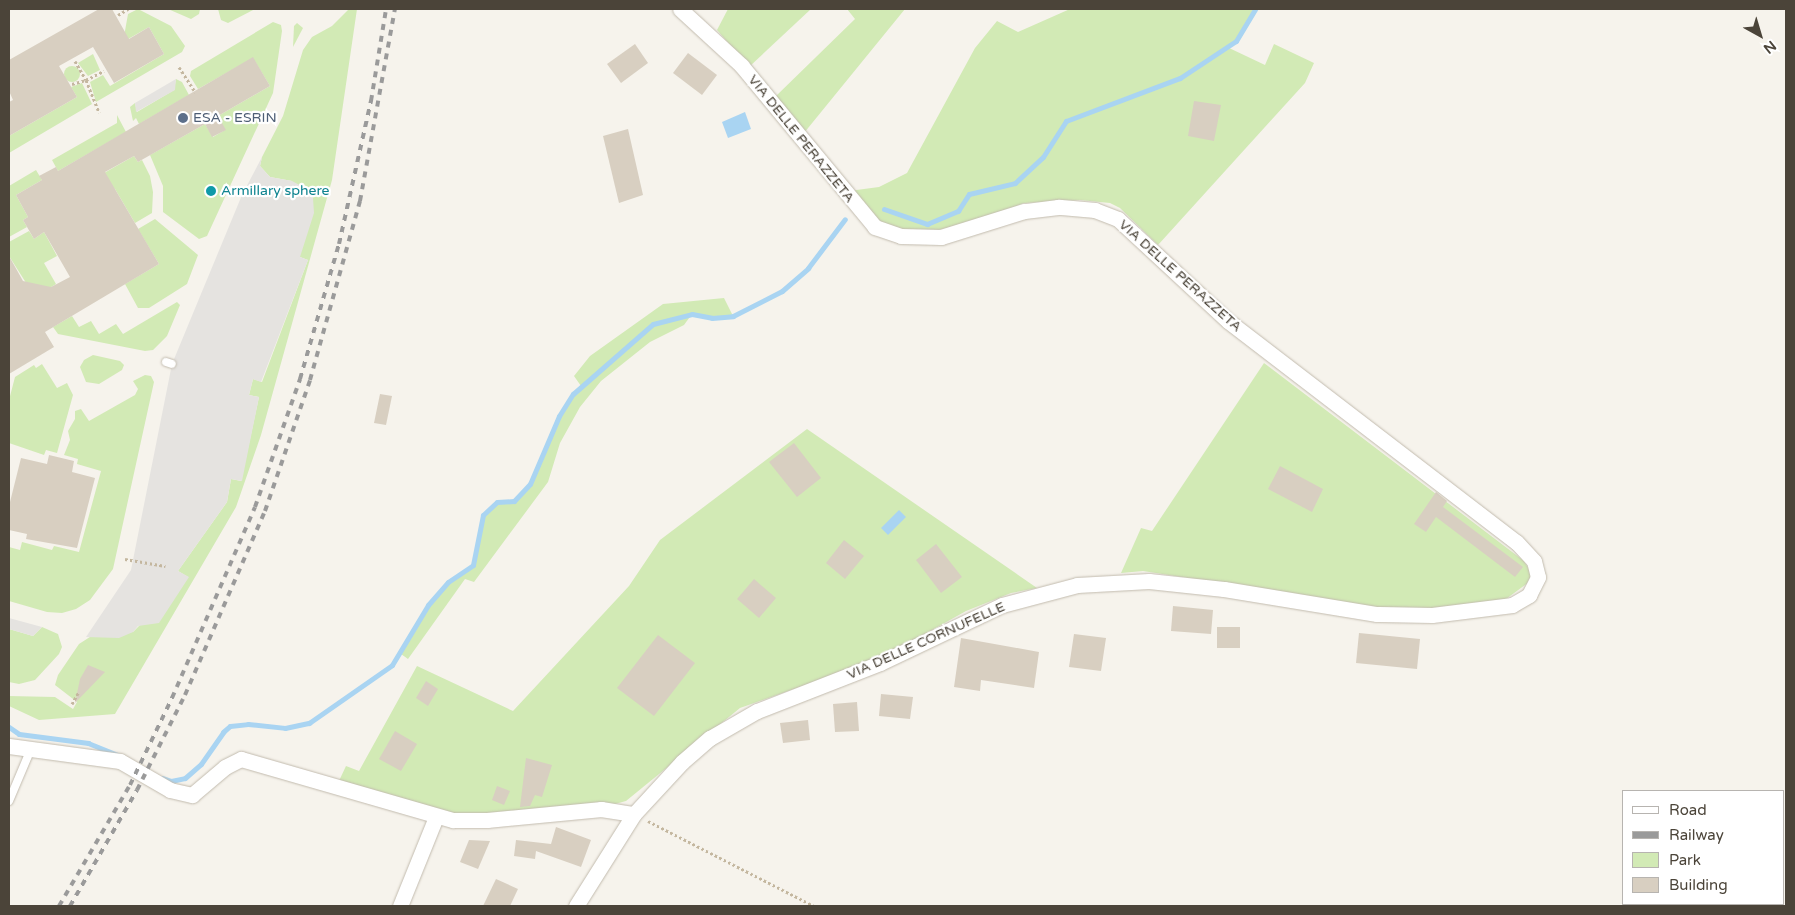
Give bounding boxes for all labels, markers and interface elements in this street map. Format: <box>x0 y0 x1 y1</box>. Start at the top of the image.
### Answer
north arrow <box>1735 10 1785 60</box>
text: N <box>1760 37 1779 57</box>
street label: VIA DELLE PERAZZETA <box>744 72 858 206</box>
place label: ESA - ESRIN <box>193 110 277 126</box>
marker: ESA - ESRIN <box>177 112 189 124</box>
place label: Armillary sphere <box>221 183 329 199</box>
marker: Armillary sphere <box>205 185 217 197</box>
street label: VIA DELLE PERAZZETA <box>1115 216 1245 336</box>
street label: VIA DELLE CORNUFELLE <box>844 599 1008 683</box>
legend <box>1622 790 1785 905</box>
text: Road <box>1669 801 1707 819</box>
text: Railway <box>1669 826 1724 844</box>
text: Park <box>1669 851 1701 869</box>
text: Building <box>1669 876 1728 894</box>

